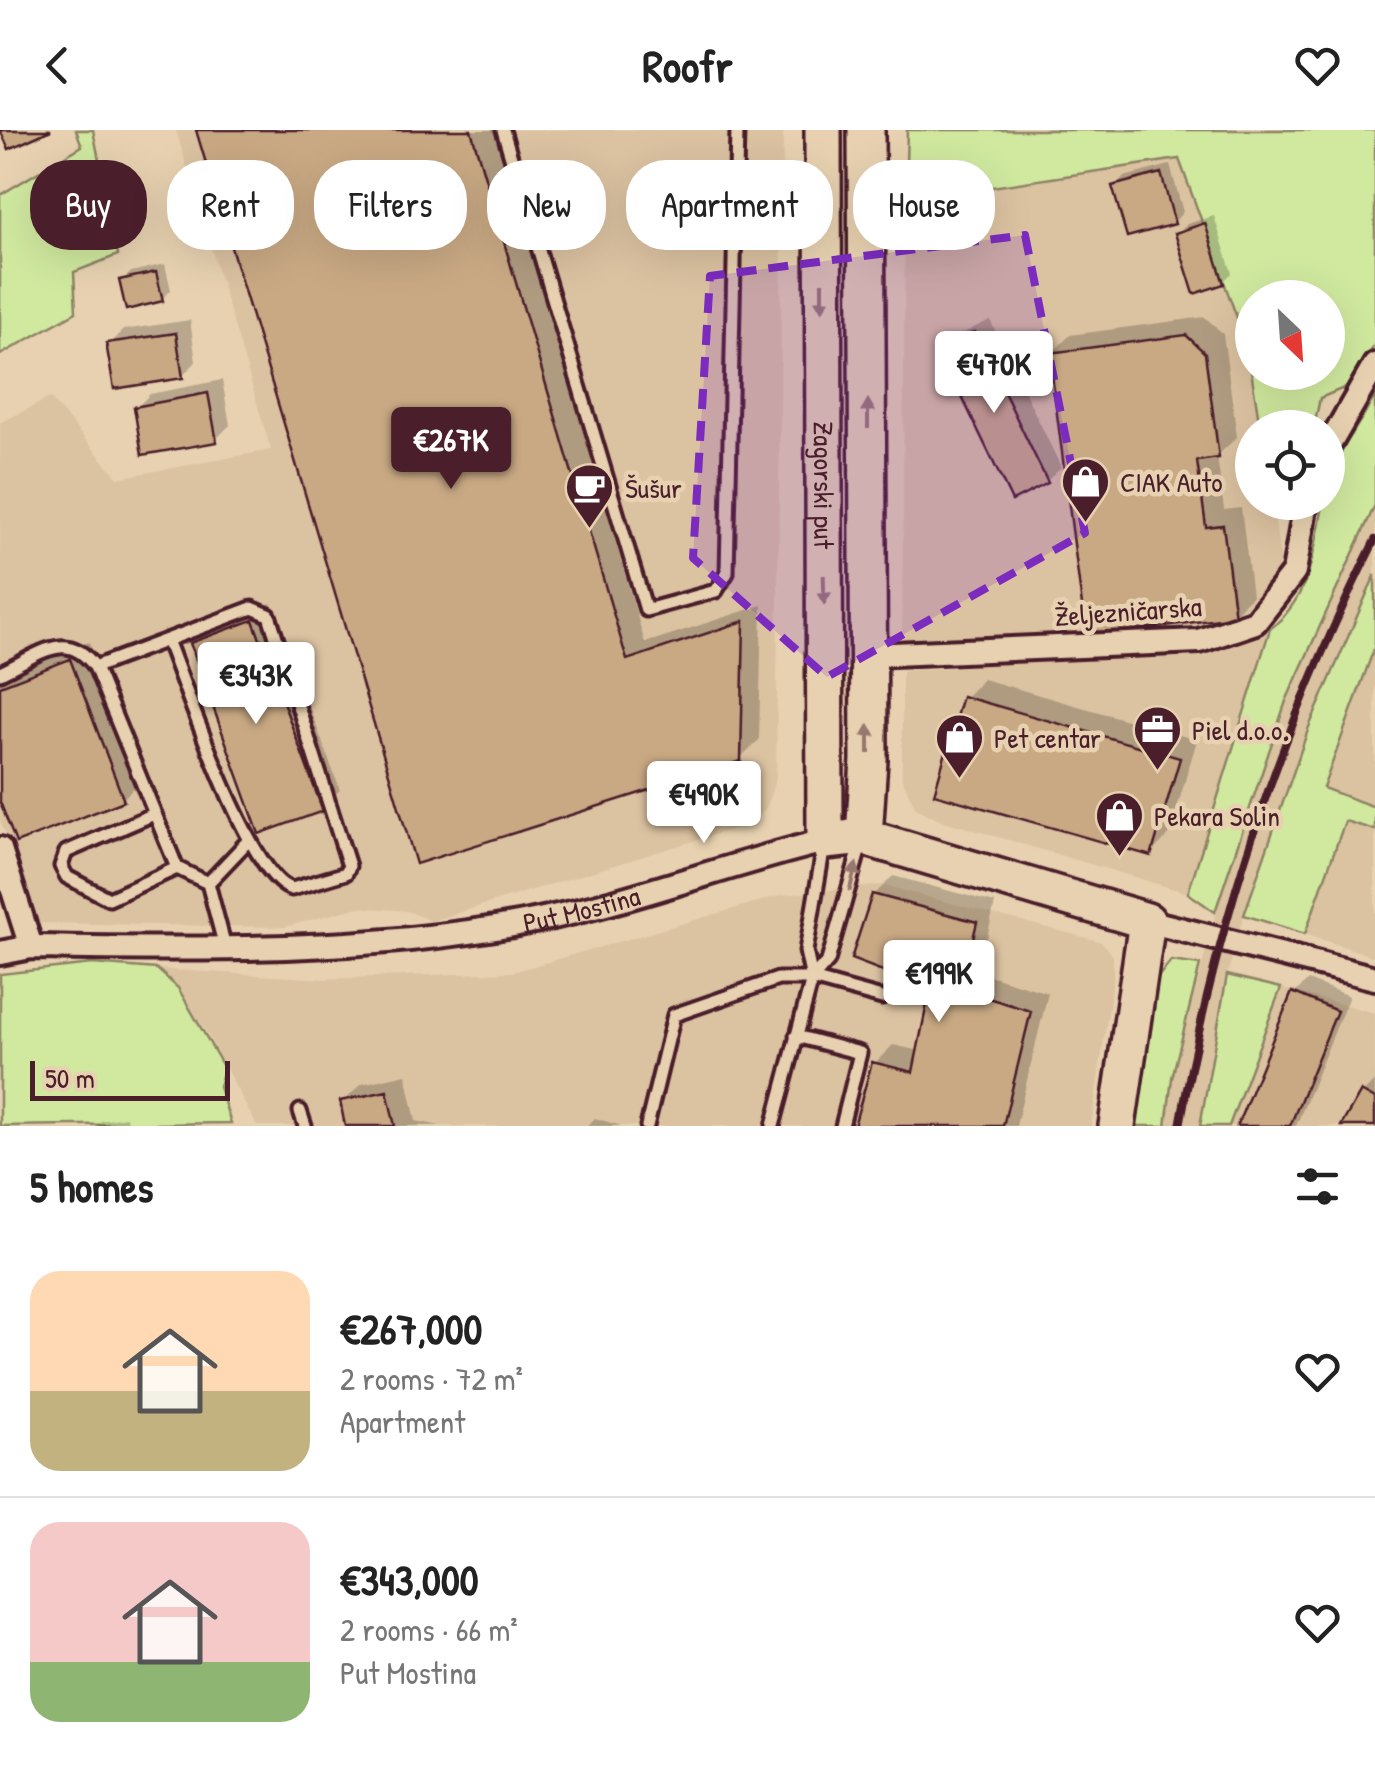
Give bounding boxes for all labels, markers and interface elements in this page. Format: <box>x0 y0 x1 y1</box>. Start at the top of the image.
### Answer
text: Roofr <box>642 35 733 96</box>
icon: back <box>30 38 85 93</box>
icon: heart <box>1290 38 1345 93</box>
chip: Buy <box>30 160 147 250</box>
chip: Rent <box>167 160 294 250</box>
chip: Filters <box>314 160 467 250</box>
chip: New <box>487 160 606 250</box>
chip: Apartment <box>626 160 833 250</box>
chip: House <box>853 160 995 250</box>
north arrow <box>1235 280 1345 390</box>
map controls <box>1235 280 1345 520</box>
one-way arrow <box>814 282 830 314</box>
pin: €470K <box>924 331 1064 416</box>
text: €470K <box>957 342 1031 385</box>
one-way arrow <box>859 398 875 430</box>
pin: €267K <box>381 407 521 492</box>
button: locate <box>1235 410 1345 520</box>
text: €267K <box>413 418 489 461</box>
street label: Zagorski put <box>805 421 843 549</box>
shop icon: CIAK Auto <box>1059 456 1111 524</box>
cafe icon: Šušur <box>564 462 616 530</box>
place label: CIAK Auto <box>1120 463 1222 501</box>
place label: Šušur <box>625 469 682 507</box>
one-way arrow <box>817 574 833 606</box>
street label: Željezničarska <box>1053 587 1203 635</box>
pin: €343K <box>186 642 326 727</box>
text: €343K <box>220 653 292 696</box>
office icon: Piel d.o.o. <box>1131 704 1183 772</box>
place label: Piel d.o.o. <box>1192 711 1288 749</box>
shop icon: Pet centar <box>933 712 985 780</box>
place label: Pet centar <box>994 719 1101 757</box>
one-way arrow <box>861 723 877 755</box>
pin: €490K <box>634 761 774 846</box>
text: €490K <box>669 772 739 815</box>
shop icon: Pekara Solin <box>1093 790 1145 858</box>
place label: Pekara Solin <box>1154 797 1280 835</box>
one-way arrow <box>846 861 862 892</box>
street label: Put Mostina <box>520 876 644 942</box>
pin: €199K <box>869 940 1009 1025</box>
text: €199K <box>905 951 973 994</box>
scale bar <box>30 1056 230 1100</box>
text: 50 m <box>45 1059 95 1097</box>
text: 5 homes <box>30 1158 153 1215</box>
icon: filters <box>1290 1159 1345 1214</box>
text: €267,000 <box>340 1300 482 1357</box>
icon: home <box>110 1311 230 1431</box>
icon: heart <box>1290 1344 1345 1399</box>
text: 2 rooms · 72 m² <box>340 1357 523 1400</box>
text: Apartment <box>340 1400 465 1443</box>
text: €343,000 <box>340 1551 479 1608</box>
icon: home <box>110 1562 230 1682</box>
icon: heart <box>1290 1595 1345 1650</box>
text: 2 rooms · 66 m² <box>340 1608 518 1651</box>
text: Put Mostina <box>340 1651 476 1694</box>

